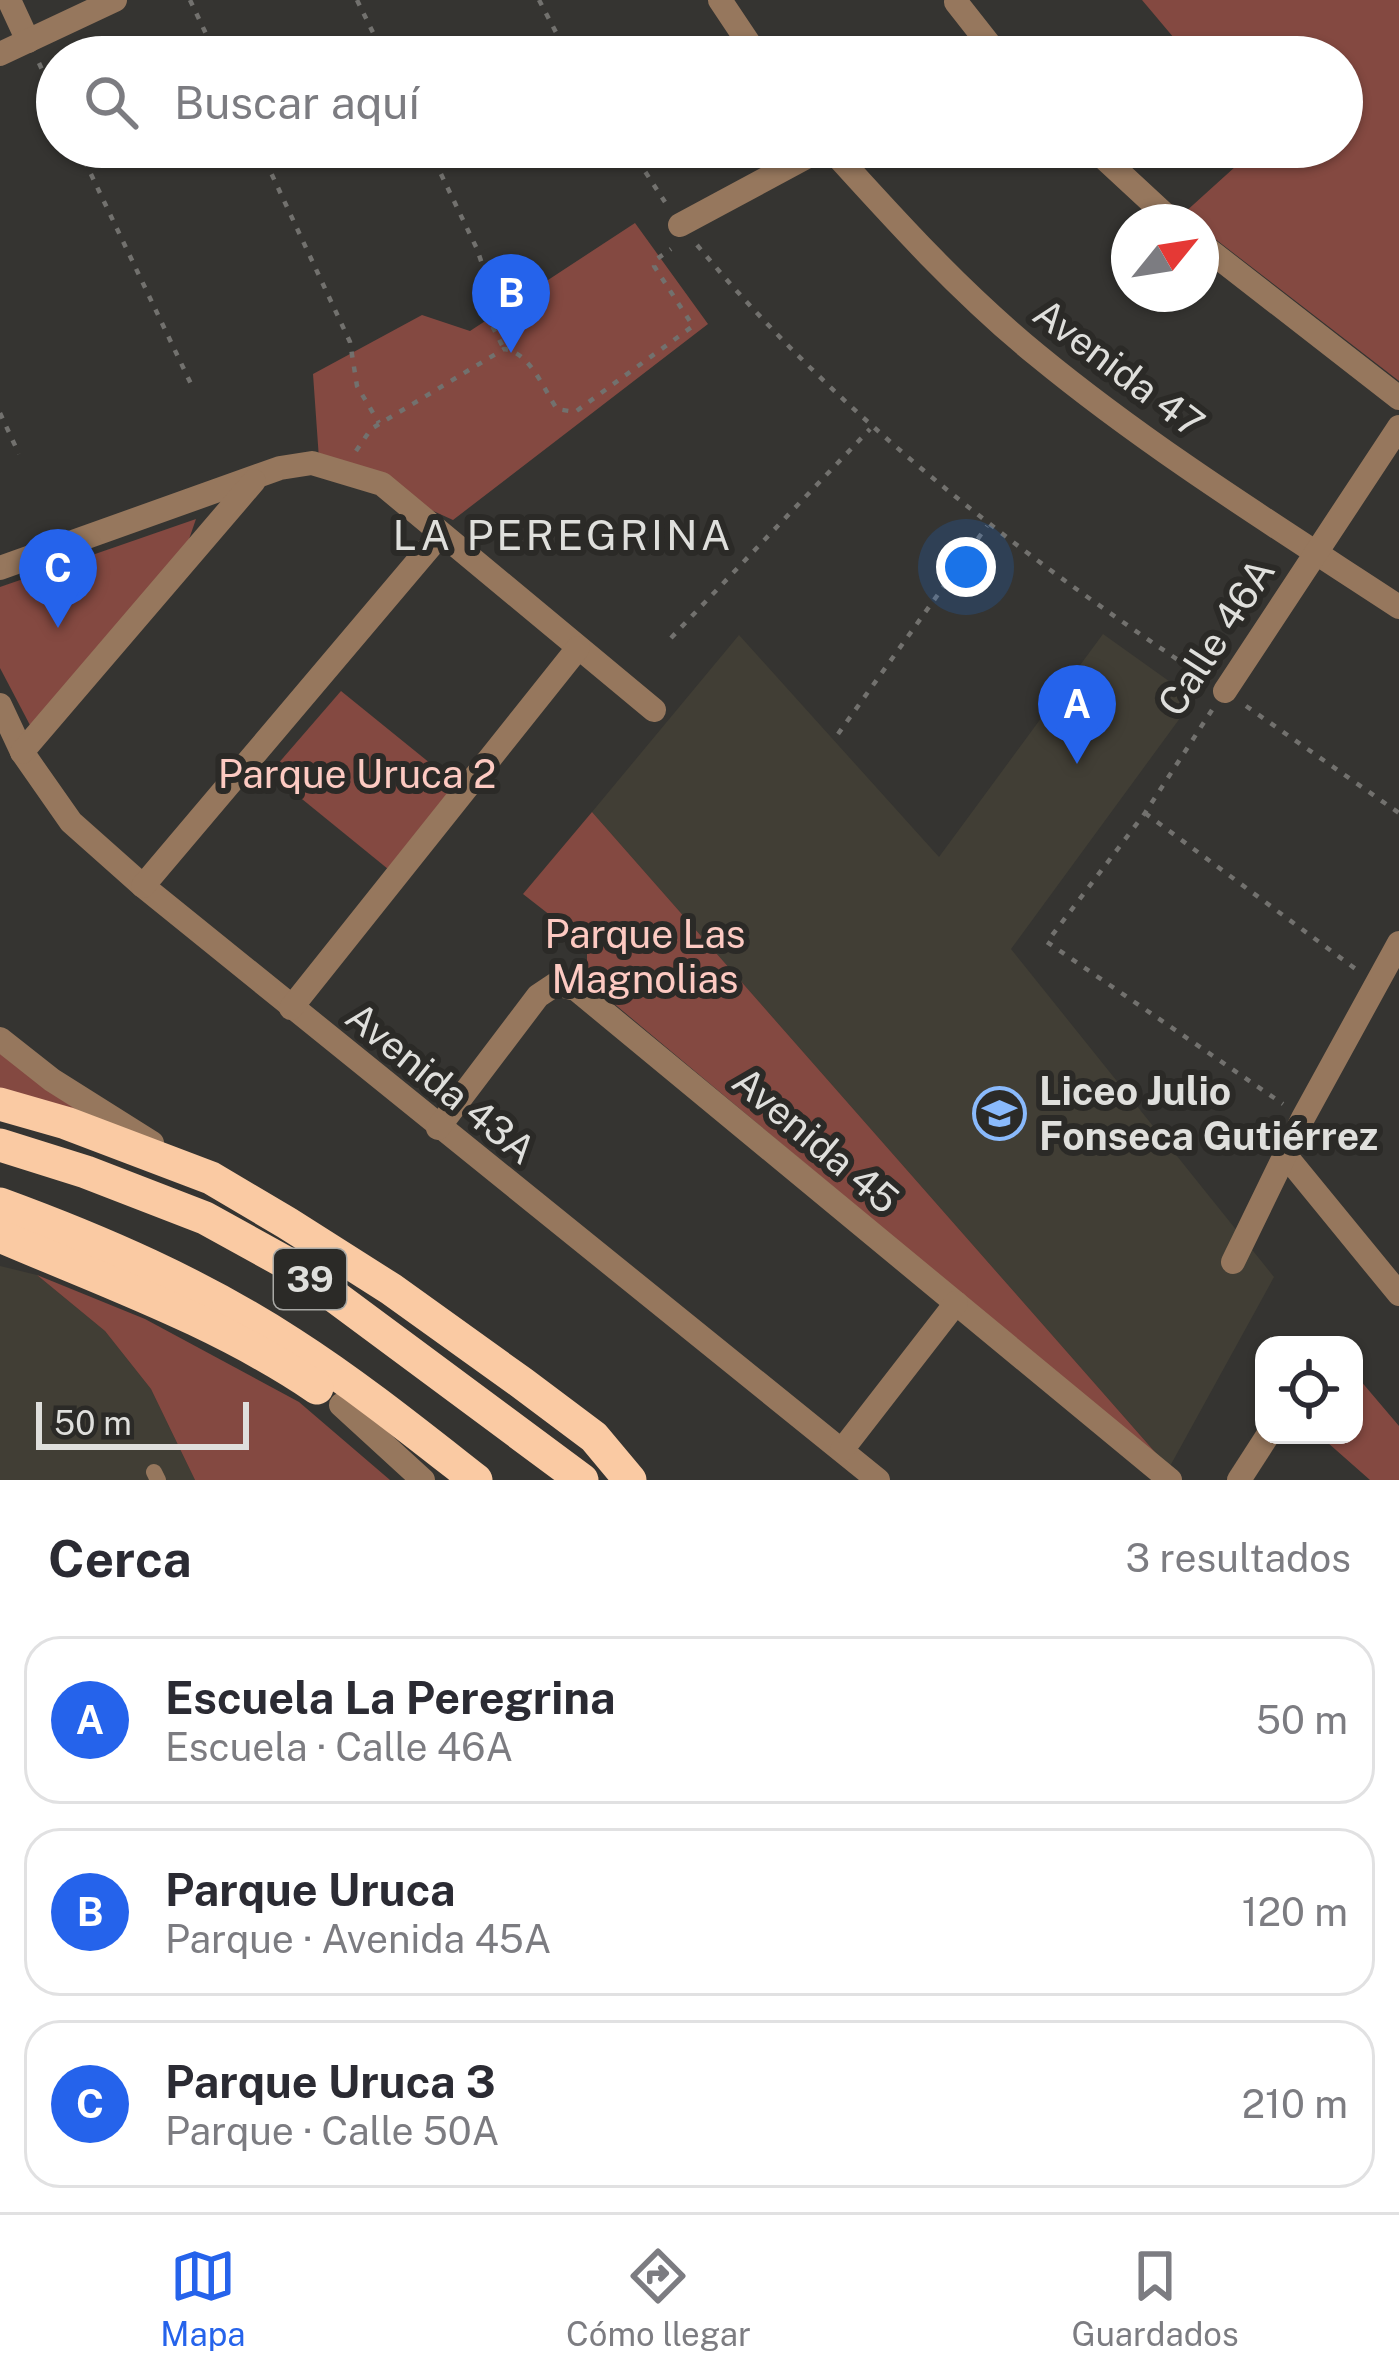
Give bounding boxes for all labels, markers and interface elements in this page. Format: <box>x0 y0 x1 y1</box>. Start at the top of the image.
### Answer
search box <box>36 36 1363 168</box>
icon: search <box>78 69 144 135</box>
text: Buscar aquí <box>174 76 420 129</box>
north arrow <box>1111 204 1219 312</box>
pin: B <box>472 254 550 353</box>
street label: Avenida 47 <box>1025 289 1213 447</box>
district label: LA PEREGRINA <box>393 510 733 559</box>
pin: C <box>19 529 97 628</box>
your location <box>936 537 996 597</box>
street label: Calle 46A <box>1148 550 1284 724</box>
pin: A <box>1038 665 1116 764</box>
park label: Parque Uruca 2 <box>218 751 496 797</box>
park label: Parque Las Magnolias <box>544 911 746 1002</box>
street label: Avenida 43A <box>337 993 545 1173</box>
street label: Avenida 45 <box>724 1057 908 1223</box>
place label: Liceo Julio Fonseca Gutiérrez <box>1039 1068 1378 1159</box>
school or university icon: Liceo Julio Fonseca Gutiérrez <box>972 1085 1028 1141</box>
road number: 39 <box>274 1249 346 1309</box>
map controls <box>1255 1336 1363 1444</box>
button: locate <box>1255 1336 1363 1444</box>
scale bar <box>36 1396 249 1449</box>
text: 50 m <box>54 1404 132 1442</box>
text: Cerca <box>48 1529 192 1588</box>
text: 3 resultados <box>1126 1535 1351 1581</box>
text: Escuela La Peregrina <box>165 1671 615 1724</box>
text: A <box>76 1697 104 1743</box>
text: 50 m <box>1256 1697 1348 1743</box>
text: Escuela · Calle 46A <box>165 1724 513 1770</box>
text: Parque Uruca <box>165 1863 456 1916</box>
text: B <box>77 1889 103 1935</box>
text: 120 m <box>1242 1889 1348 1935</box>
text: Parque · Avenida 45A <box>165 1916 551 1962</box>
text: Parque Uruca 3 <box>165 2055 496 2108</box>
text: C <box>76 2081 104 2127</box>
text: 210 m <box>1242 2081 1348 2127</box>
text: Parque · Calle 50A <box>165 2108 499 2154</box>
tab: Mapa <box>160 2243 245 2353</box>
tab: Cómo llegar <box>566 2243 751 2353</box>
tab: Guardados <box>1072 2243 1239 2353</box>

